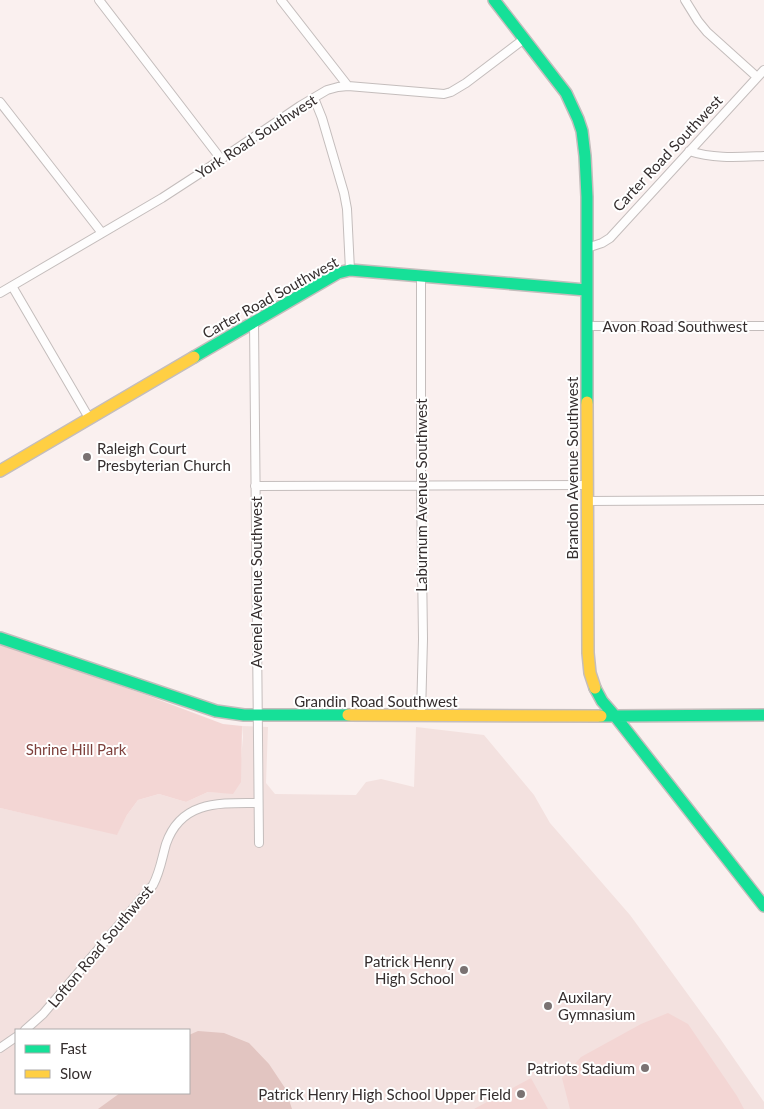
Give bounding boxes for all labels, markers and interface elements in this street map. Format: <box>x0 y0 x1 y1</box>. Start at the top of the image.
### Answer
street label: York Road Southwest <box>192 90 320 182</box>
street label: Carter Road Southwest <box>608 91 726 215</box>
street label: Carter Road Southwest <box>199 252 342 342</box>
street label: Avon Road Southwest <box>602 317 748 335</box>
street label: Brandon Avenue Southwest <box>563 376 581 559</box>
street label: Laburnum Avenue Southwest <box>412 398 430 592</box>
place label: Raleigh Court Presbyterian Church <box>97 439 231 474</box>
marker: Raleigh Court Presbyterian Church <box>81 451 93 463</box>
street label: Avenel Avenue Southwest <box>247 495 265 668</box>
street label: Grandin Road Southwest <box>294 692 458 710</box>
park label: Shrine Hill Park <box>26 740 127 758</box>
street label: Lofton Road Southwest <box>44 881 157 1011</box>
place label: Patrick Henry High School <box>364 952 454 987</box>
marker: Patrick Henry High School <box>458 964 470 976</box>
place label: Auxilary Gymnasium <box>558 988 635 1023</box>
marker: Auxilary Gymnasium <box>542 1000 554 1012</box>
legend <box>15 1029 190 1094</box>
text: Fast <box>60 1039 87 1057</box>
place label: Patriots Stadium <box>527 1059 635 1077</box>
marker: Patriots Stadium <box>639 1062 651 1074</box>
text: Slow <box>60 1064 92 1082</box>
place label: Patrick Henry High School Upper Field <box>258 1085 511 1103</box>
marker: Patrick Henry High School Upper Field <box>515 1088 527 1100</box>

